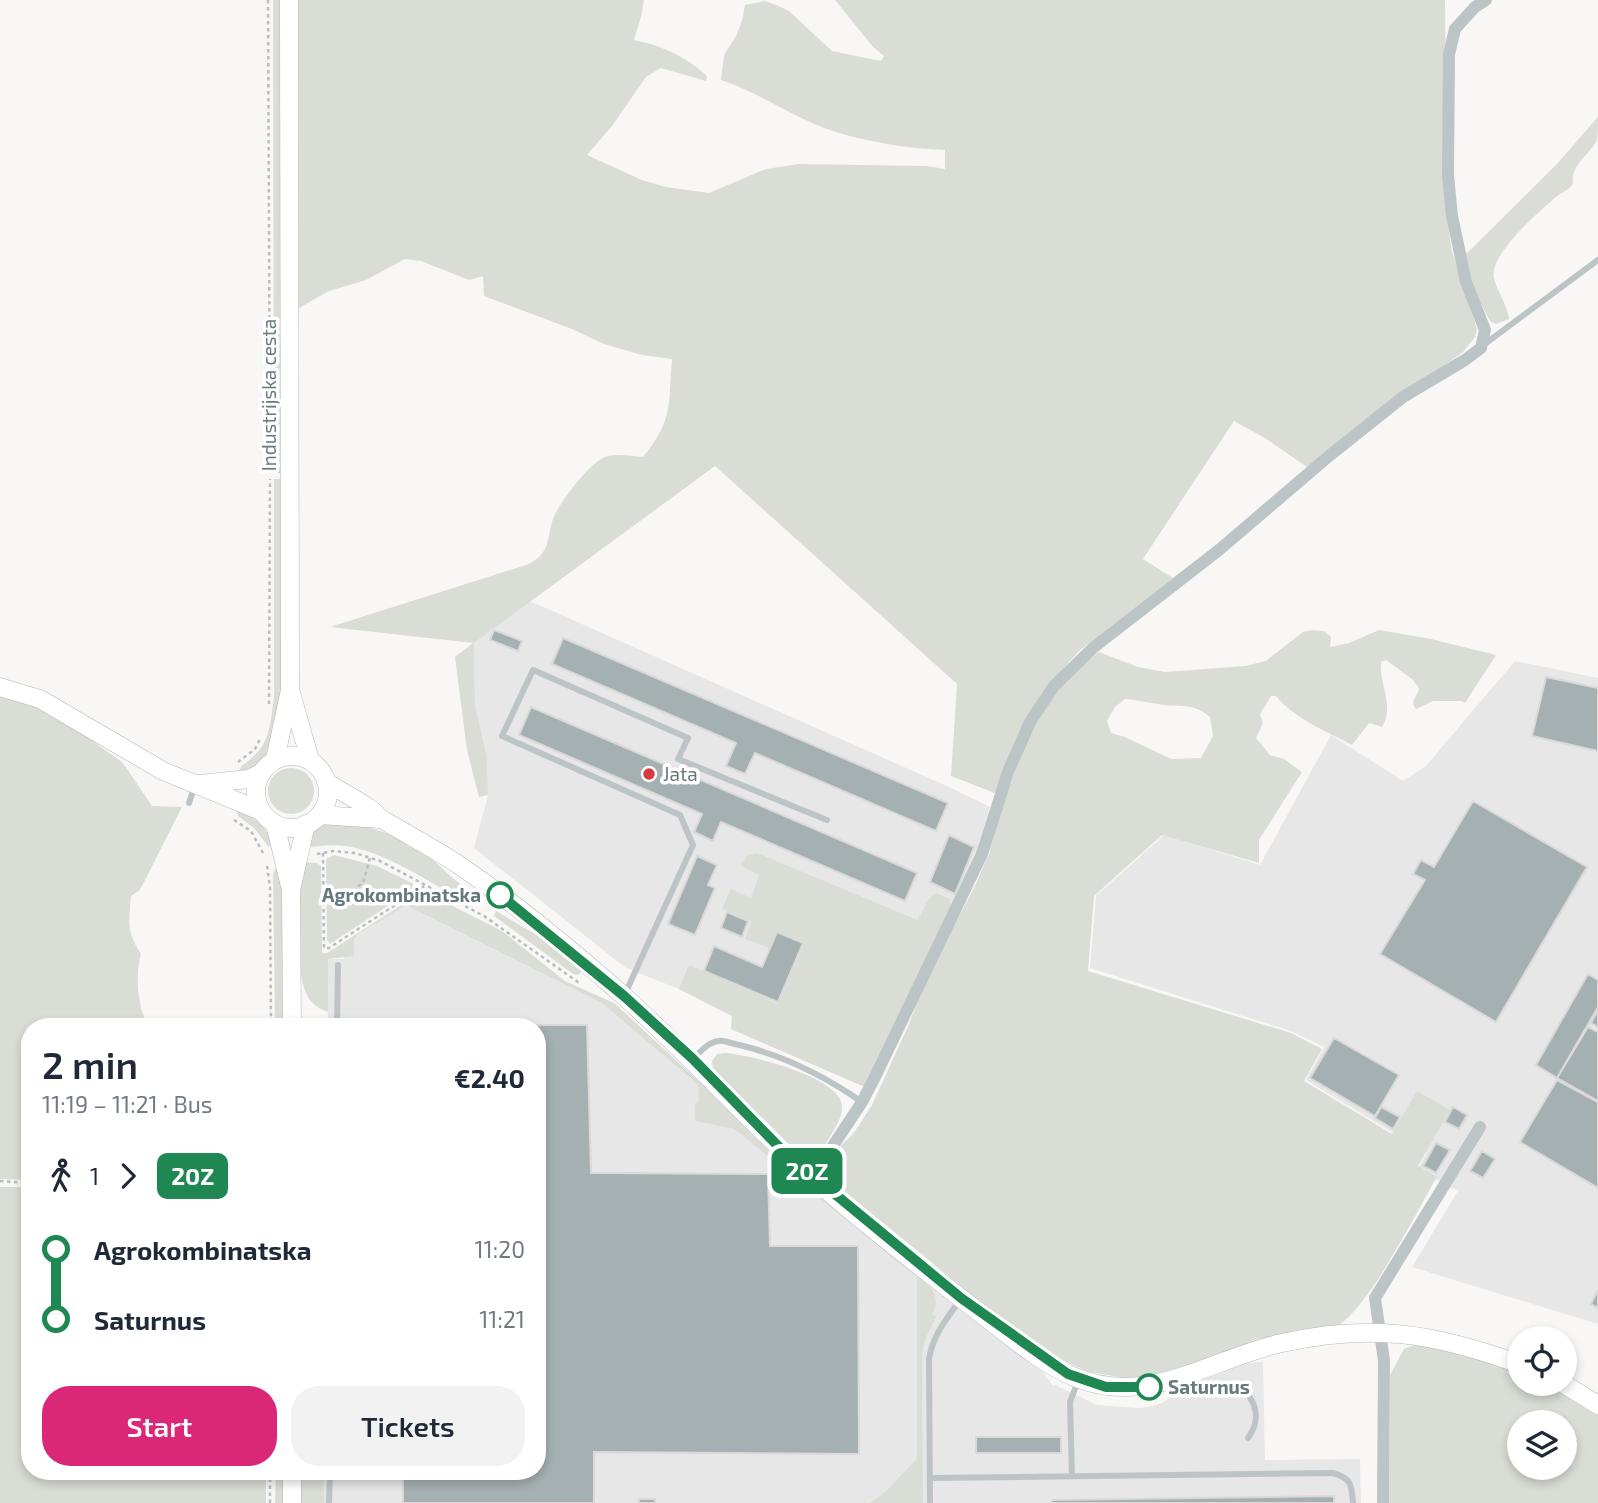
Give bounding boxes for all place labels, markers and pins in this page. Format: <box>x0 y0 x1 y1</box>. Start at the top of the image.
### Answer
place label: Jata <box>663 762 698 785</box>
marker: Jata <box>641 766 657 782</box>
marker: Agrokombinatska <box>487 882 513 908</box>
place label: Agrokombinatska <box>322 883 481 906</box>
marker: Saturnus <box>1136 1374 1162 1400</box>
place label: Saturnus <box>1168 1375 1250 1398</box>

